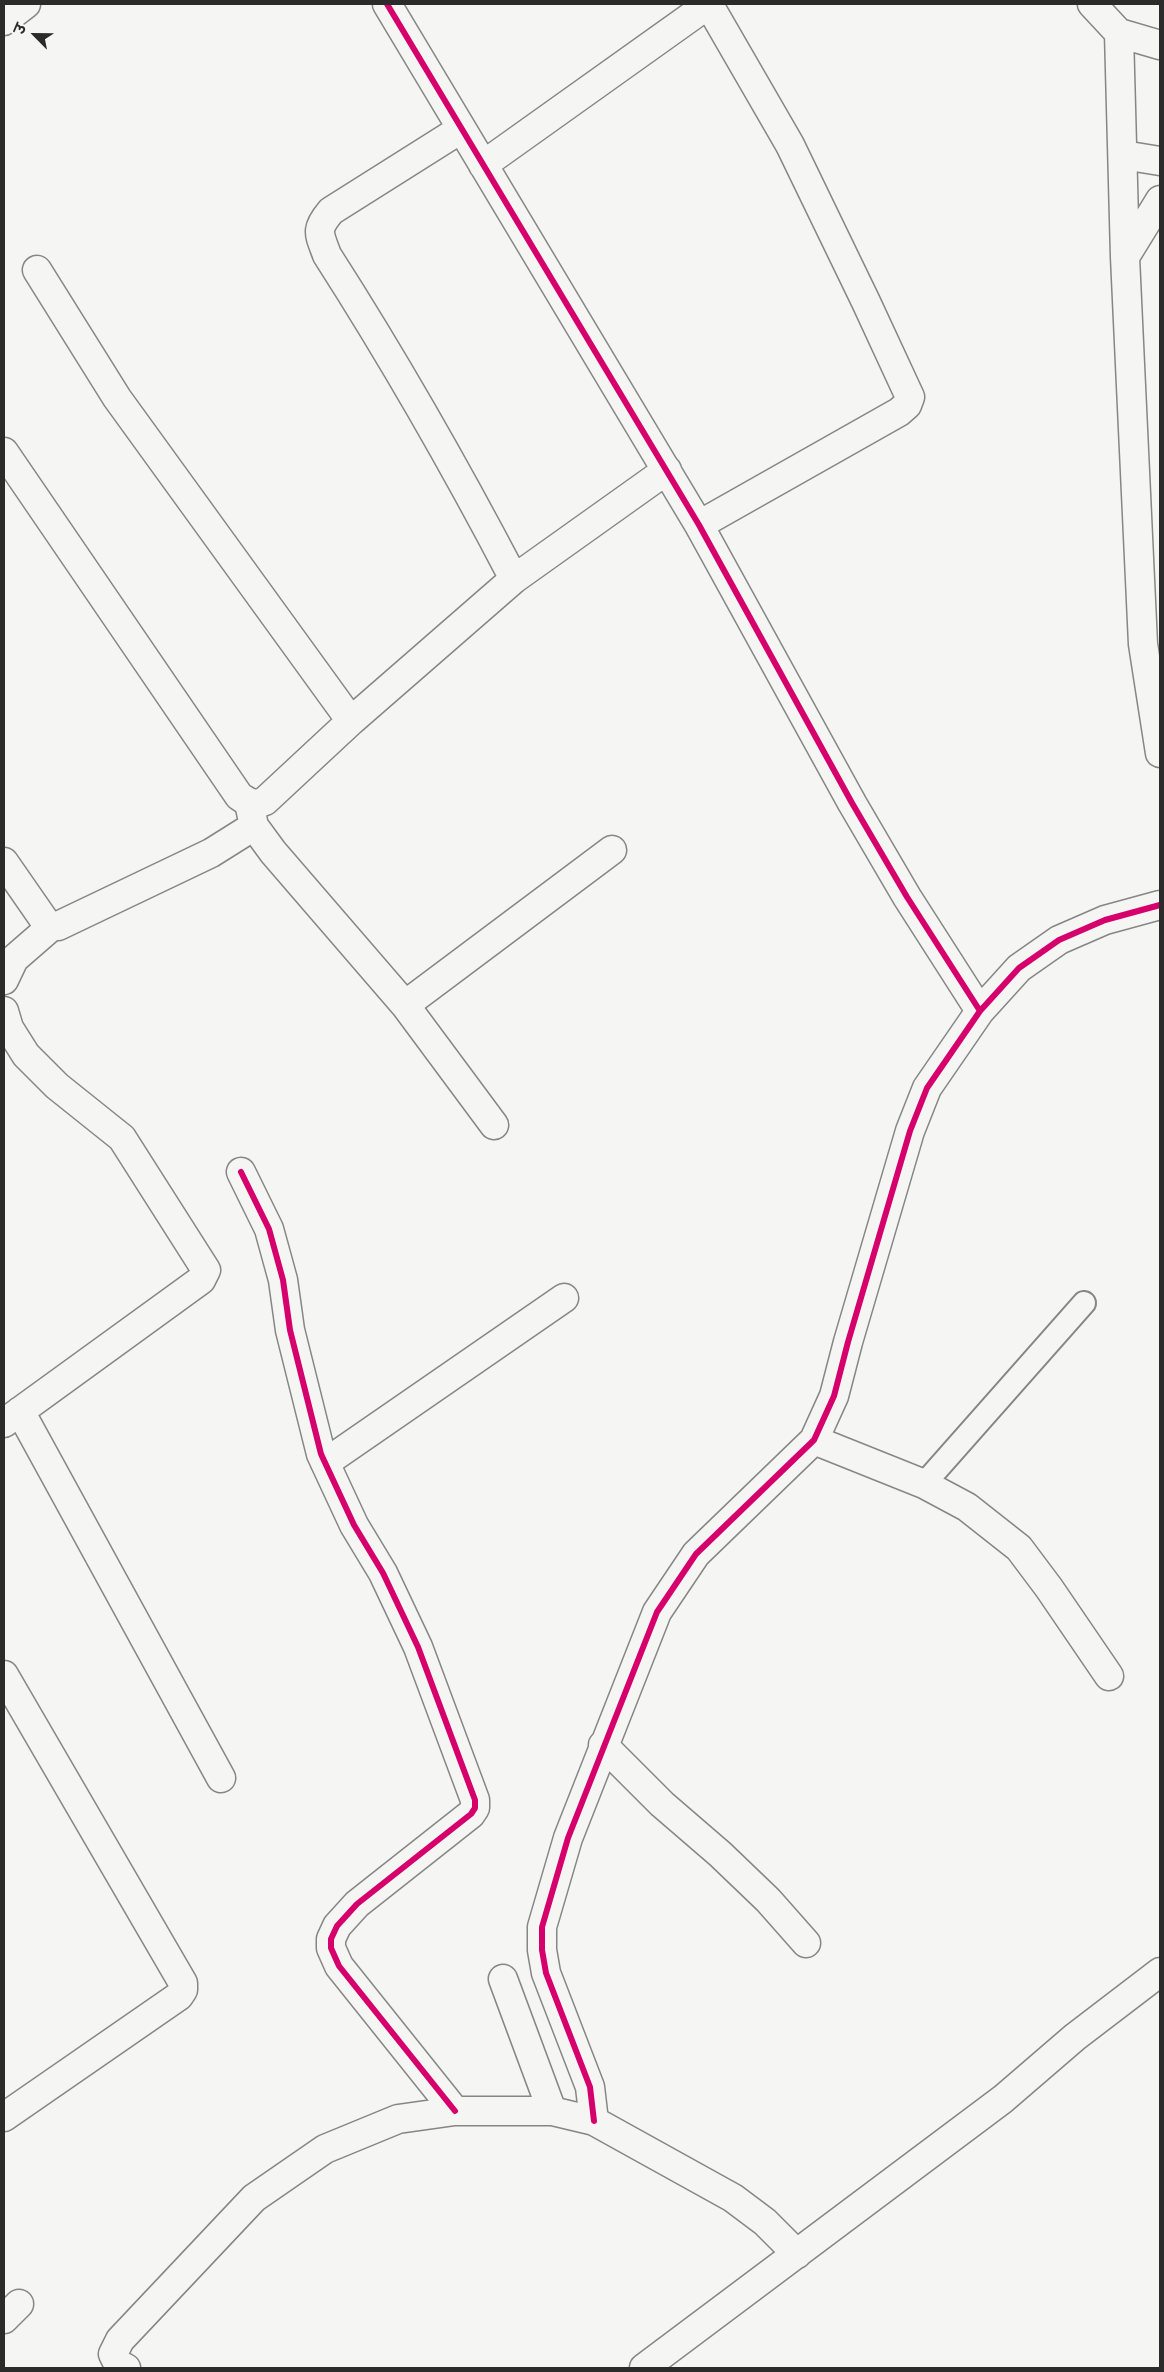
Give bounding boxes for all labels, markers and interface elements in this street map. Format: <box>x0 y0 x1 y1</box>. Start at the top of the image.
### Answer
north arrow <box>10 10 60 60</box>
text: उ <box>11 21 30 37</box>

